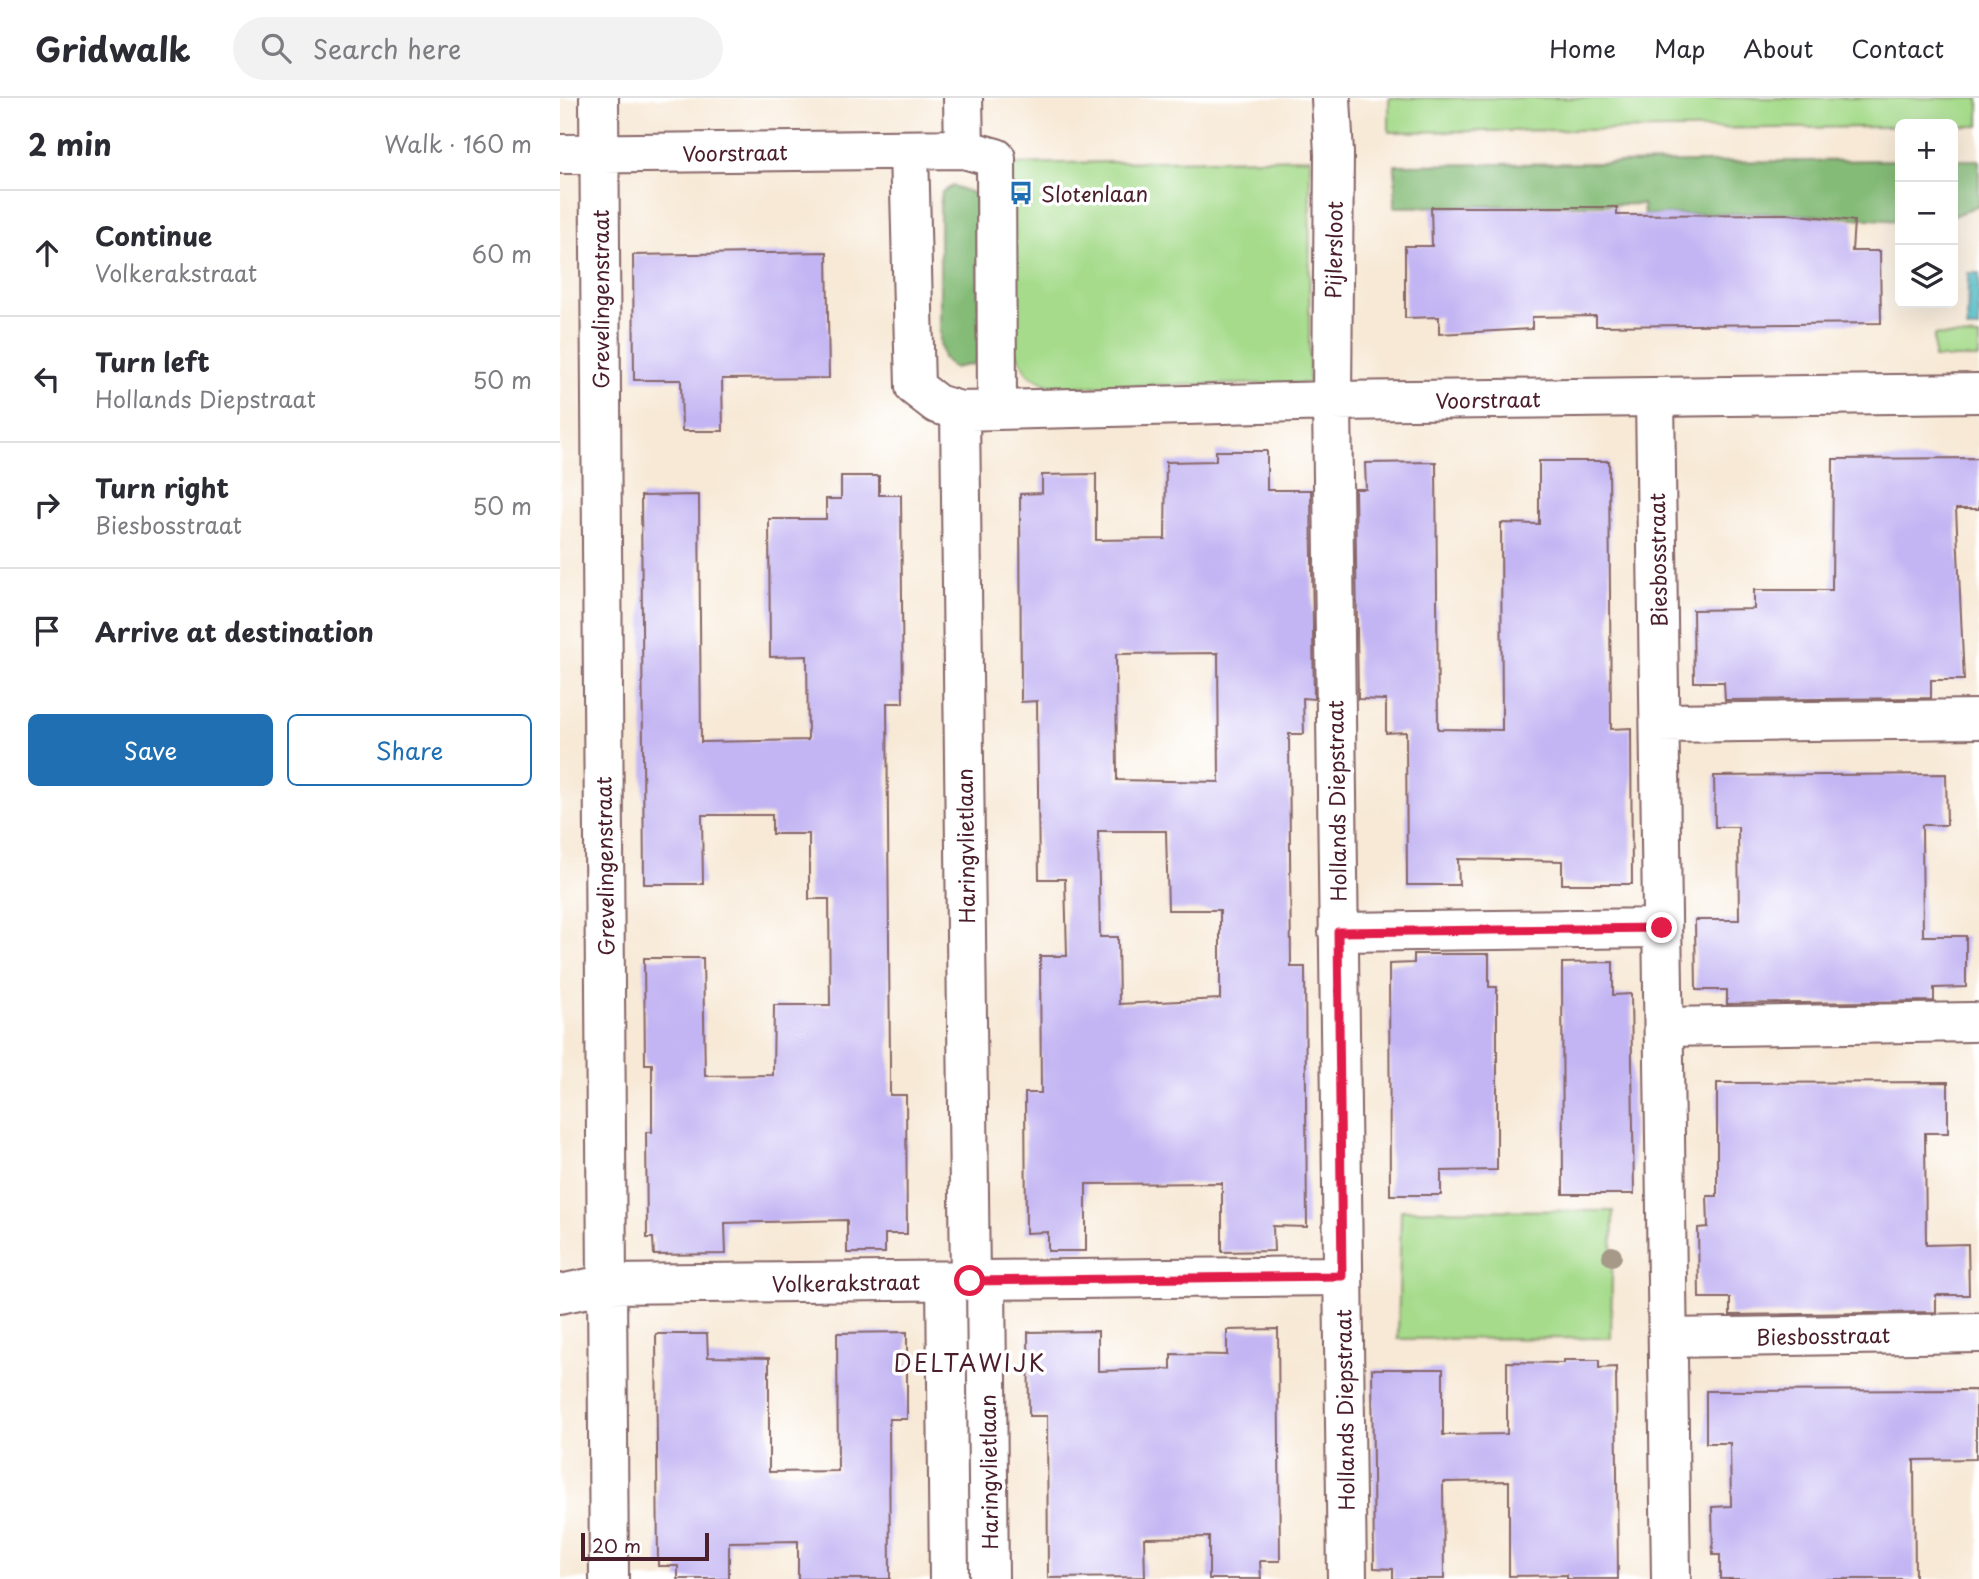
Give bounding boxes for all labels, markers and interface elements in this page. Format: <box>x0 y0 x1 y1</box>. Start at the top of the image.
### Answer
search box <box>233 17 723 80</box>
text: Gridwalk <box>35 23 191 73</box>
icon: search <box>257 29 295 67</box>
text: Search here <box>313 29 461 68</box>
text: Home <box>1549 30 1616 66</box>
text: Map <box>1654 30 1705 66</box>
text: About <box>1743 30 1813 66</box>
text: Contact <box>1851 30 1944 66</box>
map controls <box>1895 119 1958 308</box>
button: + <box>1895 119 1958 182</box>
text: 2 min <box>28 121 112 166</box>
text: Walk · 160 m <box>384 126 532 161</box>
street label: Voorstraat <box>682 135 788 169</box>
place label: Slotenlaan <box>1041 177 1148 209</box>
bus stop icon: Slotenlaan <box>1007 179 1035 207</box>
button: − <box>1895 182 1958 245</box>
street label: Pijlersloot <box>1316 201 1350 299</box>
street label: Grevelingenstraat <box>584 209 616 389</box>
text: Continue <box>95 216 212 255</box>
icon: ahead <box>28 234 66 272</box>
text: 60 m <box>472 236 532 271</box>
button: layers <box>1895 245 1958 308</box>
text: Volkerakstraat <box>95 255 257 290</box>
text: Turn left <box>95 342 210 381</box>
icon: left <box>28 360 66 398</box>
text: 50 m <box>472 362 532 397</box>
text: Hollands Diepstraat <box>95 381 316 416</box>
street label: Voorstraat <box>1435 382 1541 416</box>
text: Turn right <box>95 468 229 507</box>
icon: right <box>28 486 66 524</box>
text: 50 m <box>472 488 532 523</box>
street label: Biesbosstraat <box>1640 493 1674 627</box>
text: Biesbosstraat <box>95 507 242 542</box>
icon: arrive <box>28 612 66 650</box>
text: Arrive at destination <box>95 612 374 651</box>
street label: Hollands Diepstraat <box>1318 700 1354 902</box>
button: Save <box>28 714 273 786</box>
button: Share <box>287 714 532 786</box>
street label: Haringvlietlaan <box>948 768 982 924</box>
street label: Grevelingenstraat <box>586 776 622 956</box>
route end <box>1646 912 1677 943</box>
street label: Volkerakstraat <box>772 1265 920 1299</box>
route start <box>954 1265 985 1296</box>
street label: Hollands Diepstraat <box>1326 1309 1362 1511</box>
street label: Biesbosstraat <box>1756 1318 1890 1352</box>
district label: DELTAWIJK <box>893 1345 1047 1380</box>
street label: Haringvlietlaan <box>971 1394 1005 1550</box>
scale bar <box>581 1530 709 1562</box>
text: 20 m <box>592 1531 641 1559</box>

